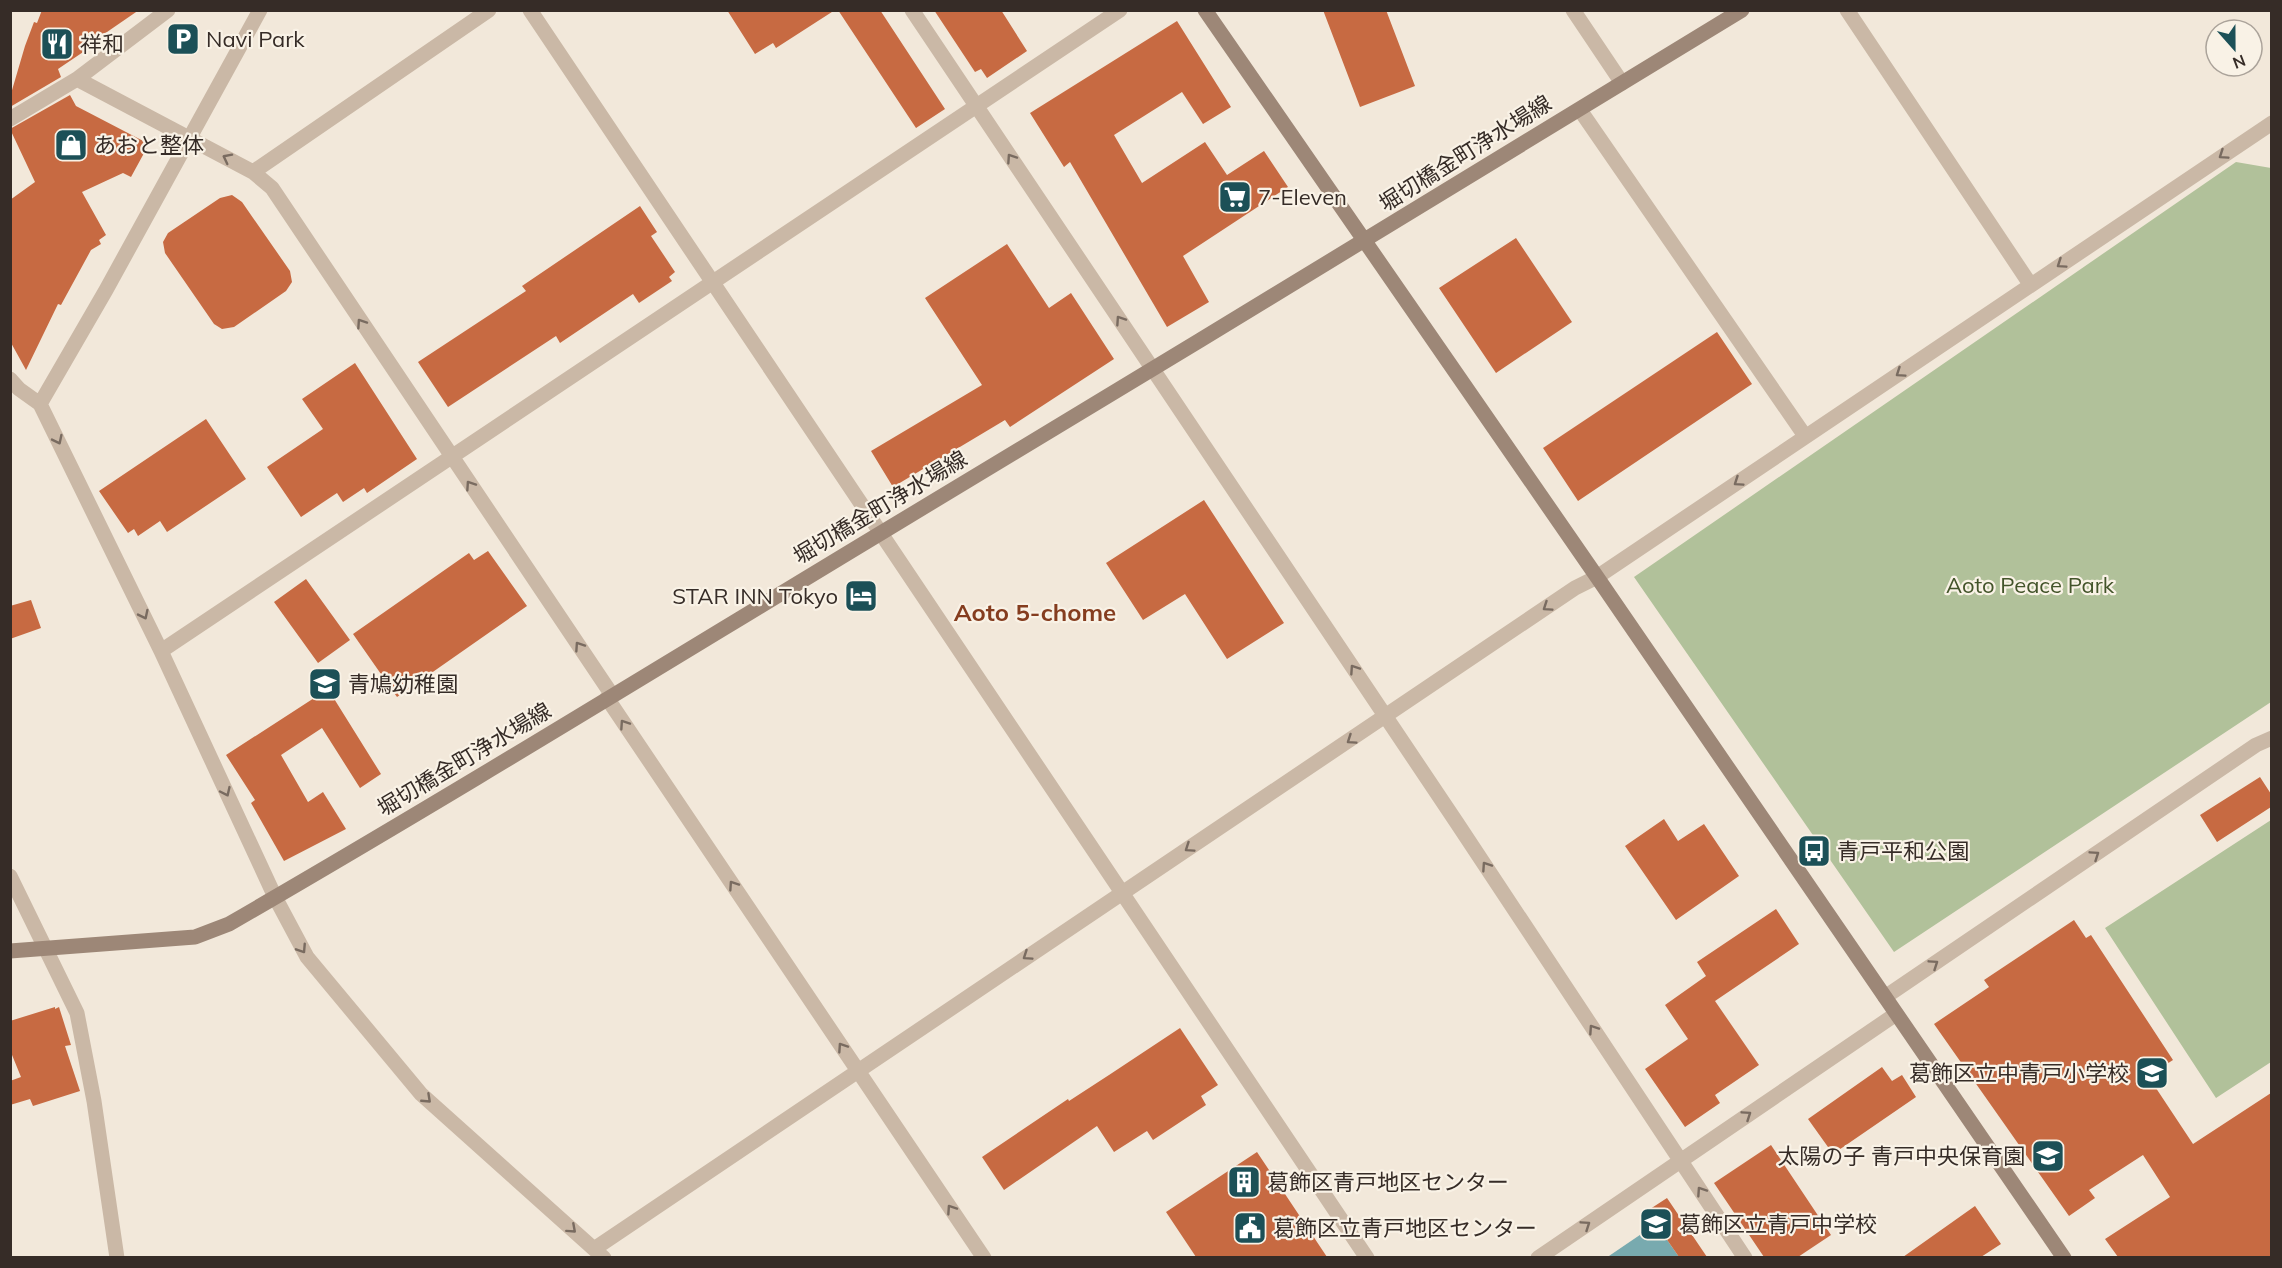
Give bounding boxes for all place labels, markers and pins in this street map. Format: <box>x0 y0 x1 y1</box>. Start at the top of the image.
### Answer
parking icon: Navi Park <box>165 21 201 57</box>
place label: Navi Park <box>206 25 305 53</box>
restaurant icon: 祥和 <box>39 26 75 62</box>
place label: 祥和 <box>80 30 124 58</box>
shop icon: あおと整体 <box>53 127 89 163</box>
place label: あおと整体 <box>94 131 204 159</box>
supermarket icon: 7-Eleven <box>1217 179 1253 215</box>
place label: 7-Eleven <box>1258 183 1347 211</box>
hotel icon: STAR INN Tokyo <box>843 578 879 614</box>
place label: STAR INN Tokyo <box>672 582 838 610</box>
school or university icon: 青鳩幼稚園 <box>307 666 343 702</box>
place label: 青鳩幼稚園 <box>348 670 458 698</box>
bus stop icon: 青戸平和公園 <box>1796 833 1832 869</box>
place label: 青戸平和公園 <box>1837 837 1969 865</box>
school or university icon: 葛飾区立中青戸小学校 <box>2134 1055 2170 1091</box>
place label: 葛飾区立中青戸小学校 <box>1909 1059 2129 1087</box>
school or university icon: 太陽の子 青戸中央保育園 <box>2030 1138 2066 1174</box>
place label: 太陽の子 青戸中央保育園 <box>1777 1142 2025 1170</box>
building icon: 葛飾区青戸地区センター <box>1226 1164 1262 1200</box>
place label: 葛飾区青戸地区センター <box>1267 1168 1509 1196</box>
school or university icon: 葛飾区立青戸中学校 <box>1638 1206 1674 1242</box>
public building icon: 葛飾区立青戸地区センター <box>1232 1210 1268 1246</box>
place label: 葛飾区立青戸中学校 <box>1679 1210 1877 1238</box>
place label: 葛飾区立青戸地区センター <box>1273 1214 1537 1242</box>

